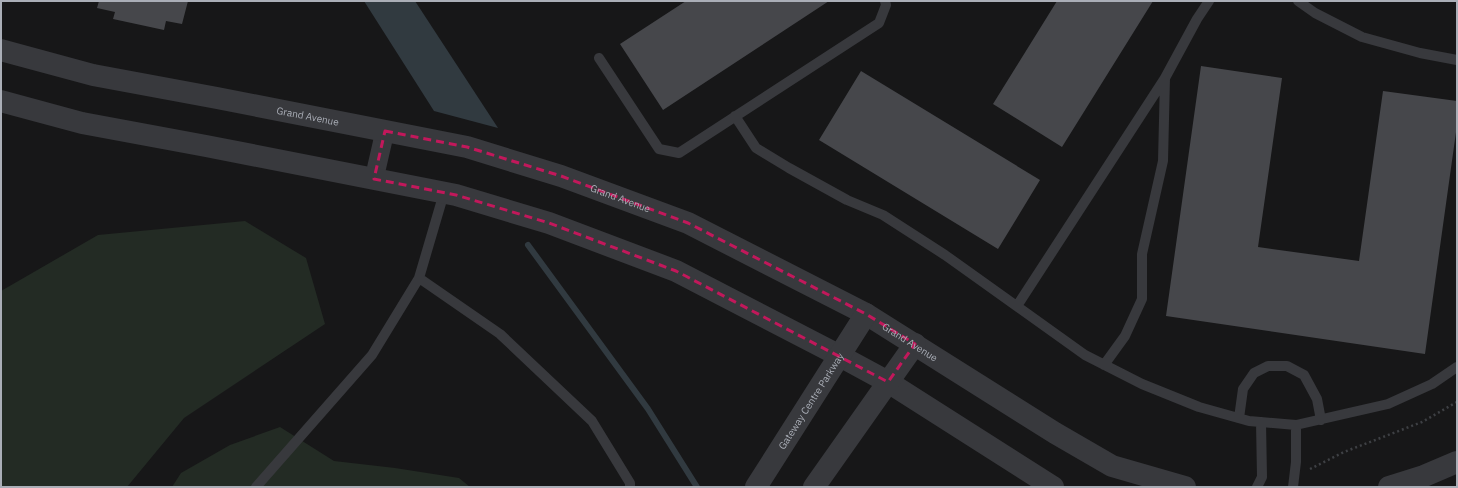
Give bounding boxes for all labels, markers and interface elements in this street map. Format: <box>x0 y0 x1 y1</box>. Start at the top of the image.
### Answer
street label: Grand Avenue <box>276 103 341 128</box>
street label: Grand Avenue <box>589 181 653 215</box>
street label: Grand Avenue <box>880 319 941 364</box>
street label: Gateway Centre Parkway <box>775 350 846 452</box>

